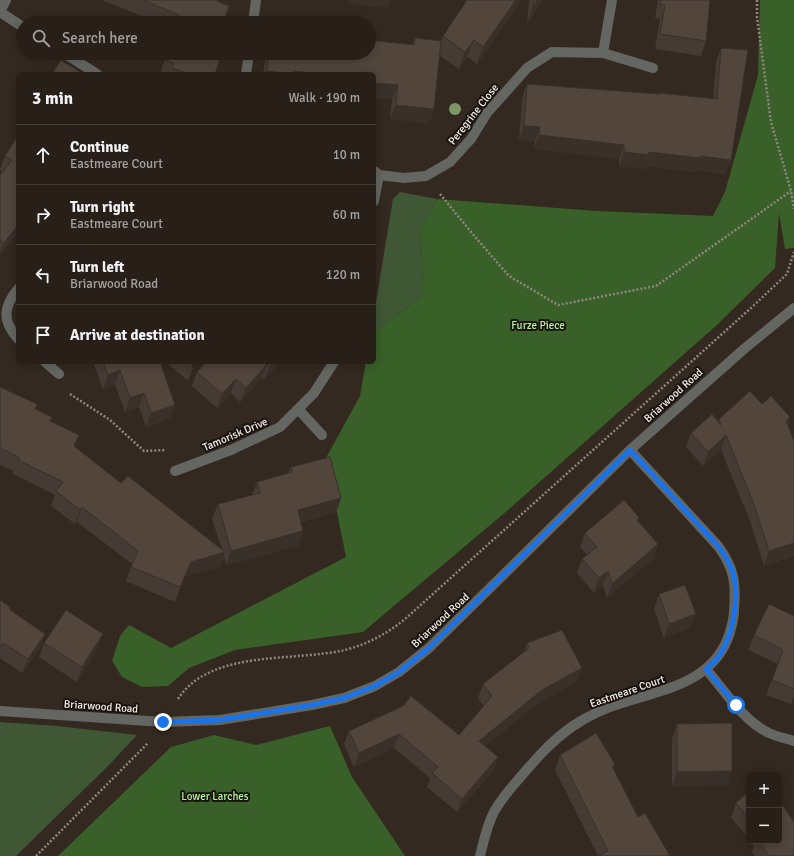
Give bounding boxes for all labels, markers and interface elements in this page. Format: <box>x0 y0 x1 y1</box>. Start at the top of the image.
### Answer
search box <box>16 16 376 60</box>
icon: search <box>30 27 52 49</box>
text: Search here <box>62 29 138 47</box>
street label: Peregrine Close <box>446 81 501 147</box>
text: 3 min <box>32 88 73 109</box>
text: Walk · 190 m <box>289 90 360 106</box>
text: Continue <box>70 138 129 156</box>
icon: ahead <box>32 144 54 166</box>
text: 10 m <box>333 147 360 163</box>
text: Eastmeare Court <box>70 156 163 172</box>
text: Turn right <box>70 198 135 216</box>
icon: right <box>32 204 54 226</box>
text: 60 m <box>333 207 360 223</box>
text: Eastmeare Court <box>70 216 163 232</box>
text: Turn left <box>70 258 124 276</box>
icon: left <box>32 264 54 286</box>
text: 120 m <box>326 267 360 283</box>
text: Briarwood Road <box>70 276 158 292</box>
park label: Furze Piece <box>511 319 565 332</box>
icon: arrive <box>32 324 54 346</box>
text: Arrive at destination <box>70 326 205 344</box>
street label: Briarwood Road <box>641 365 706 425</box>
street label: Tamorisk Drive <box>201 415 270 454</box>
street label: Briarwood Road <box>409 590 472 651</box>
street label: Eastmeare Court <box>588 673 666 710</box>
route start <box>727 696 745 714</box>
street label: Briarwood Road <box>63 697 139 716</box>
route end <box>154 713 172 731</box>
map controls <box>746 772 782 844</box>
button: + <box>746 772 782 808</box>
park label: Lower Larches <box>181 790 249 803</box>
button: − <box>746 808 782 844</box>

